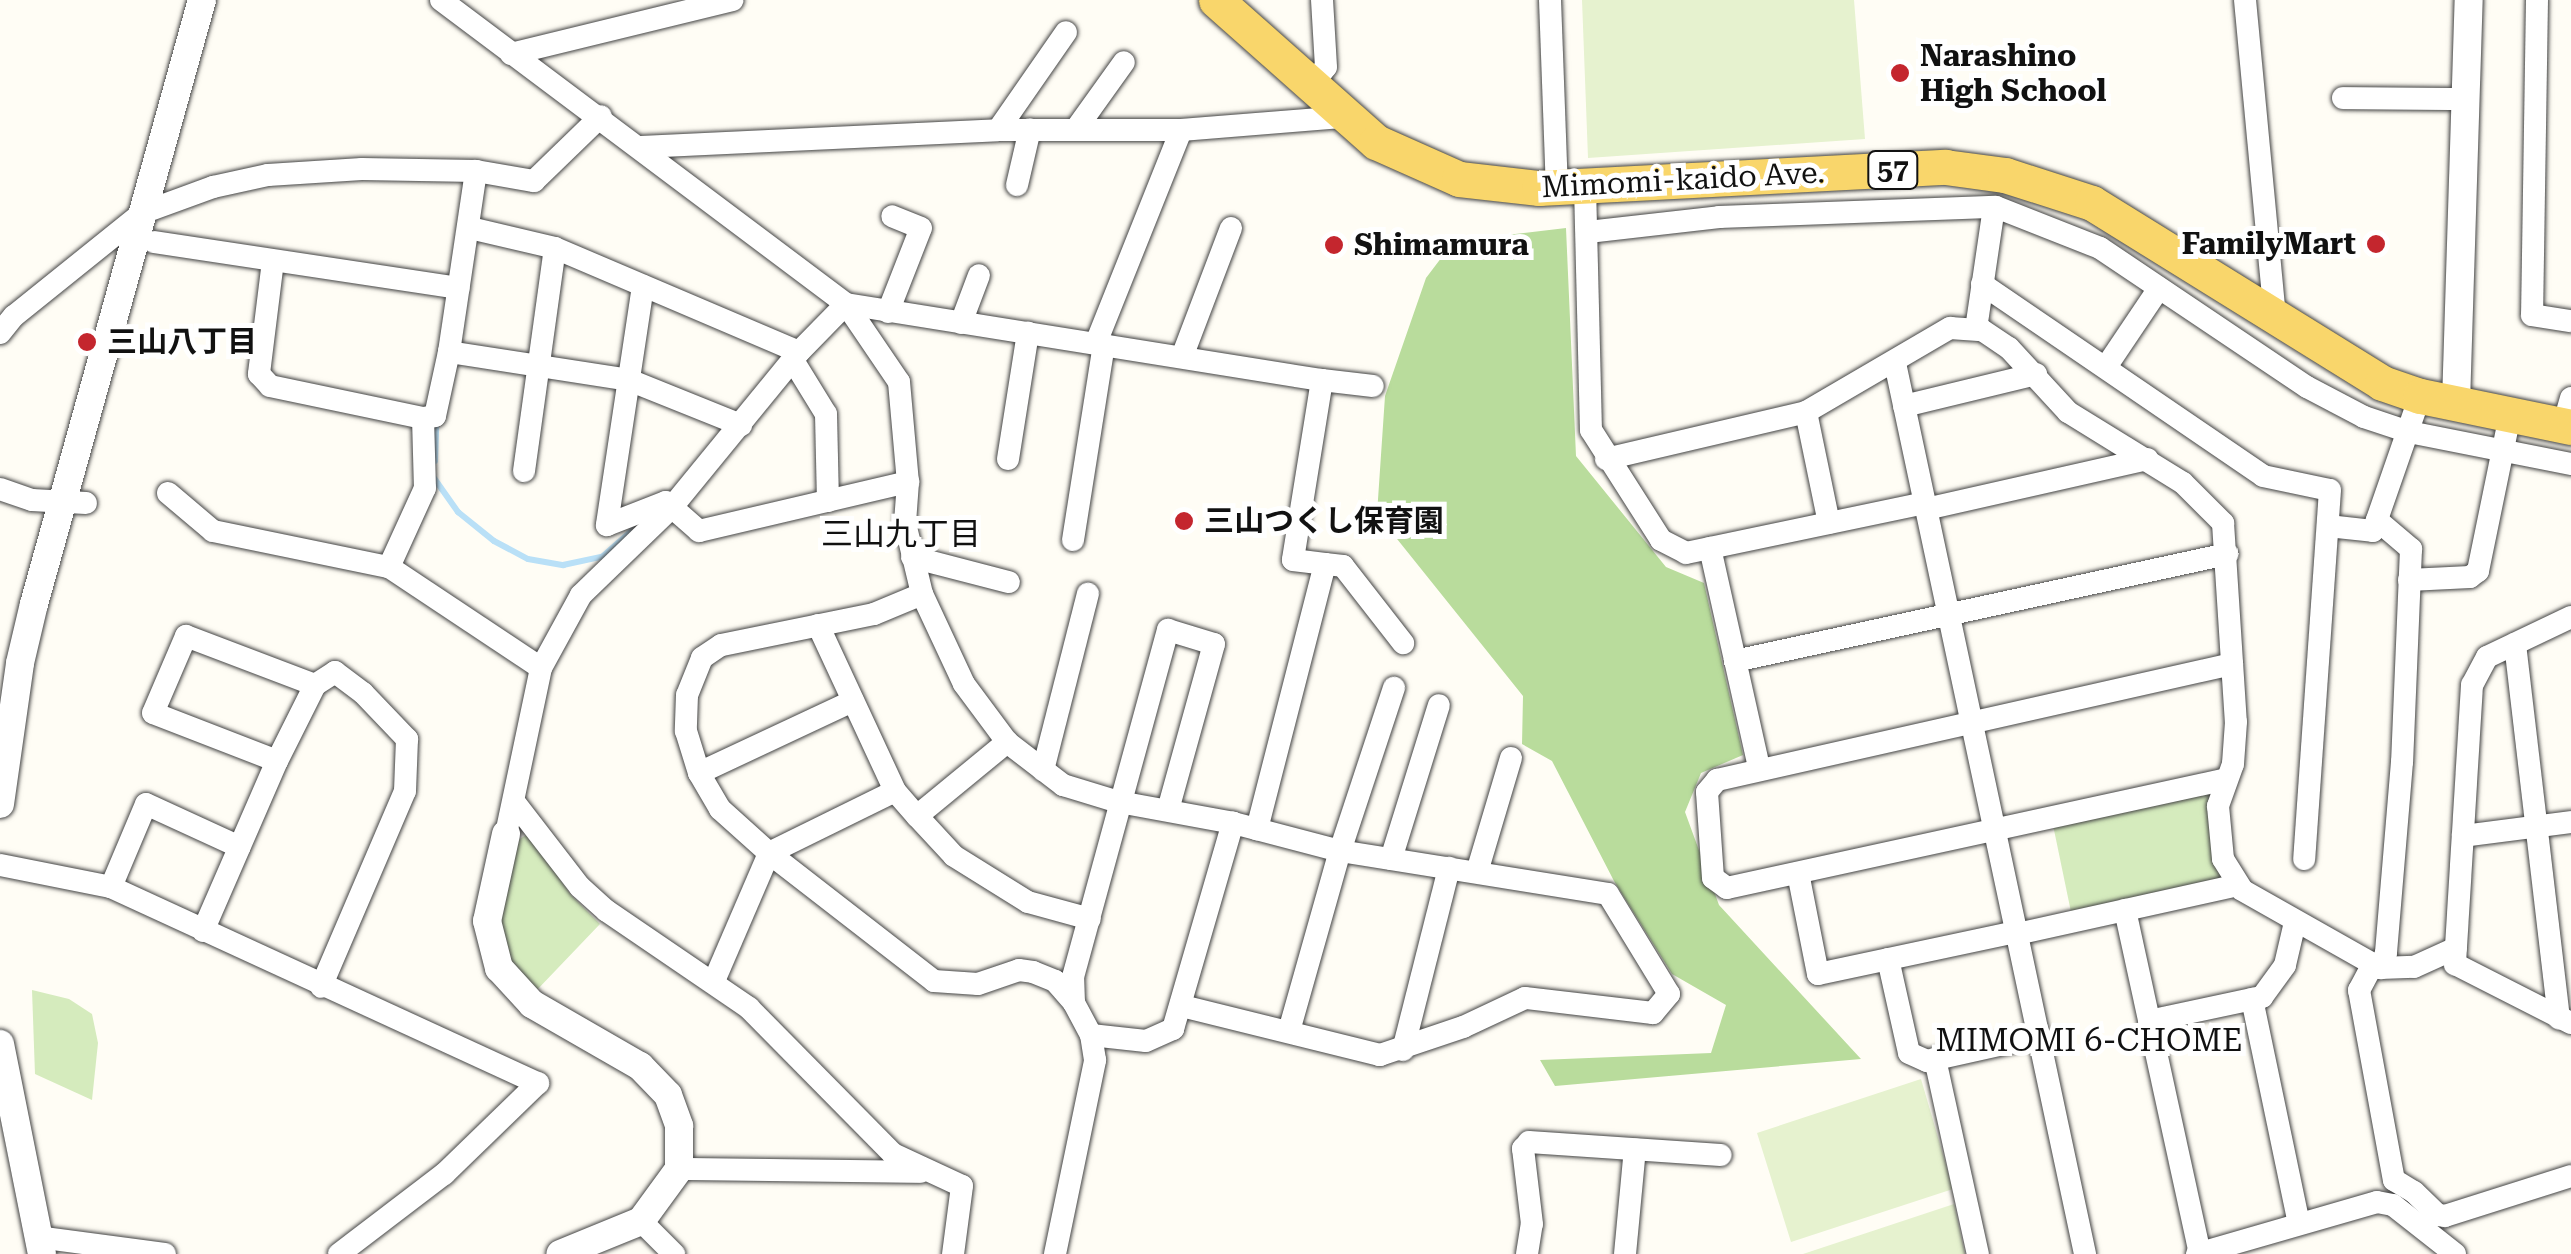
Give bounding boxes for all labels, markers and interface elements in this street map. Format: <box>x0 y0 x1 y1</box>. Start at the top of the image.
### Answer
place label: Narashino High School <box>1920 38 2106 108</box>
marker: Narashino High School <box>1889 62 1911 84</box>
road number: 57 <box>1866 147 1920 193</box>
street label: Mimomi-kaido Ave. <box>1540 155 1826 205</box>
place label: FamilyMart <box>2182 226 2356 262</box>
place label: Shimamura <box>1354 227 1529 263</box>
marker: FamilyMart <box>2365 233 2387 255</box>
marker: Shimamura <box>1323 234 1345 256</box>
place label: 三山八丁目 <box>107 324 257 360</box>
marker: 三山八丁目 <box>76 331 98 353</box>
place label: 三山つくし保育園 <box>1204 503 1444 539</box>
marker: 三山つくし保育園 <box>1173 510 1195 532</box>
district label: 三山九丁目 <box>821 515 981 553</box>
district label: MIMOMI 6-CHOME <box>1918 1021 2260 1059</box>

